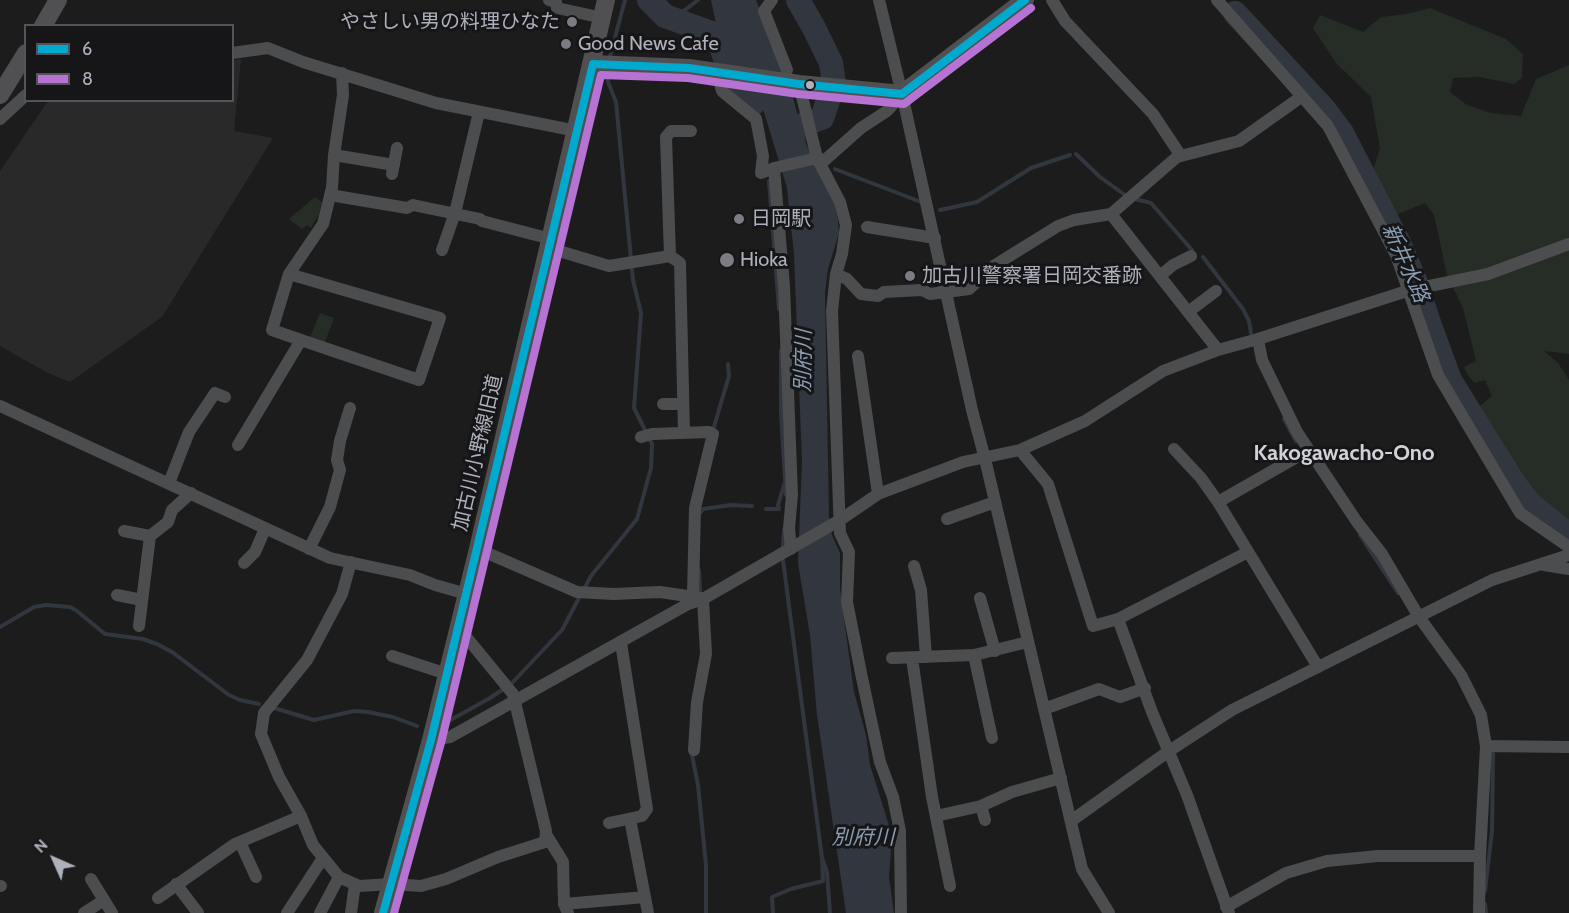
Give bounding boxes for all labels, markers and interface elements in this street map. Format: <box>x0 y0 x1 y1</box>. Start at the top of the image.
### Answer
place label: やさしい男の料理ひなた <box>340 10 560 34</box>
marker: やさしい男の料理ひなた <box>565 15 579 29</box>
legend <box>24 24 234 102</box>
place label: Good News Cafe <box>578 32 719 56</box>
marker: Good News Cafe <box>559 37 573 51</box>
text: 6 <box>82 38 92 60</box>
text: 8 <box>82 68 93 90</box>
unlabelled marker <box>804 79 816 91</box>
place label: 日岡駅 <box>751 207 811 231</box>
marker: 日岡駅 <box>732 212 746 226</box>
water label: 新井水路 <box>1376 220 1434 306</box>
place label: Hioka <box>740 248 788 272</box>
marker: Hioka <box>718 251 736 269</box>
place label: 加古川警察署日岡交番跡 <box>922 264 1142 288</box>
marker: 加古川警察署日岡交番跡 <box>903 269 917 283</box>
water label: 別府川 <box>791 329 817 393</box>
street label: 加古川小野線旧道 <box>448 372 508 534</box>
district label: Kakogawacho-Ono <box>1253 441 1435 467</box>
water label: 別府川 <box>832 825 894 851</box>
north arrow <box>24 829 84 889</box>
text: N <box>30 835 52 857</box>

